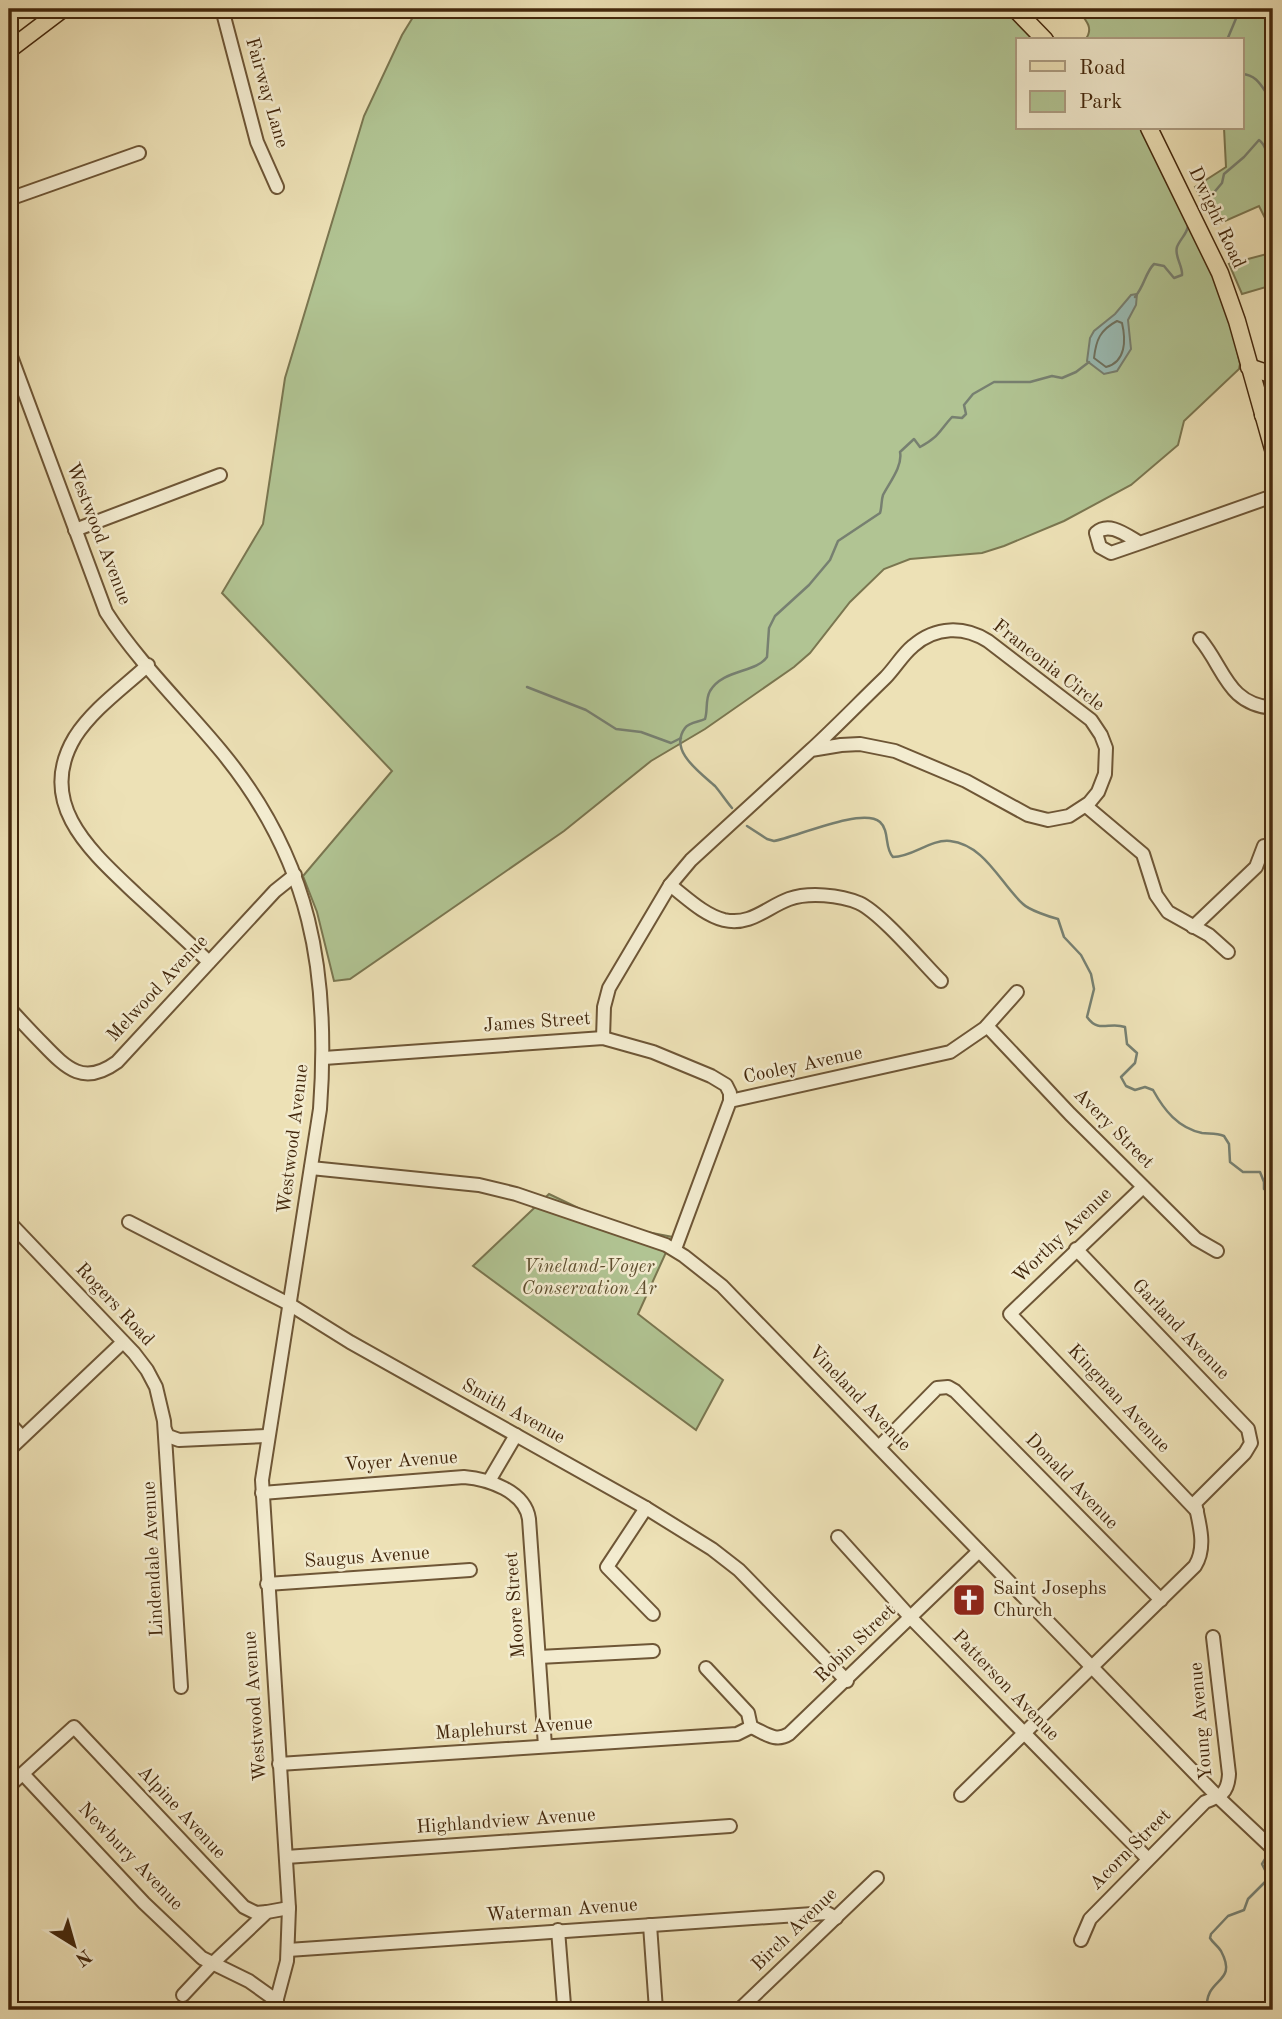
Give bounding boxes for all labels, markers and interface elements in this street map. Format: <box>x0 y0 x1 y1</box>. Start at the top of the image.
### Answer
street label: Fairway Lane <box>241 36 291 150</box>
legend <box>1016 38 1244 130</box>
text: Road <box>1079 58 1126 79</box>
text: Park <box>1079 92 1122 113</box>
street label: Dwight Road <box>1184 164 1248 272</box>
street label: Westwood Avenue <box>62 460 134 608</box>
street label: Franconia Circle <box>989 617 1107 715</box>
street label: Melwood Avenue <box>104 932 212 1046</box>
street label: James Street <box>483 1010 591 1036</box>
street label: Cooley Avenue <box>742 1044 864 1088</box>
street label: Westwood Avenue <box>275 1063 313 1215</box>
street label: Avery Street <box>1069 1085 1157 1173</box>
street label: Worthy Avenue <box>1010 1185 1116 1287</box>
park label: Vineland-Voyer Conservation Ar <box>522 1258 657 1299</box>
street label: Rogers Road <box>71 1260 157 1350</box>
street label: Garland Avenue <box>1128 1276 1232 1384</box>
street label: Kingman Avenue <box>1063 1341 1173 1457</box>
street label: Vineland Avenue <box>804 1343 914 1455</box>
street label: Smith Avenue <box>458 1376 568 1448</box>
street label: Donald Avenue <box>1021 1431 1121 1533</box>
street label: Voyer Avenue <box>344 1449 458 1475</box>
street label: Lindendale Avenue <box>140 1481 168 1637</box>
street label: Saugus Avenue <box>304 1544 430 1572</box>
street label: Moore Street <box>503 1551 529 1659</box>
place label: Saint Josephs Church <box>993 1580 1107 1621</box>
church icon: Saint Josephs Church <box>950 1581 988 1619</box>
street label: Robin Street <box>812 1601 900 1687</box>
street label: Patterson Avenue <box>948 1627 1062 1745</box>
street label: Westwood Avenue <box>241 1630 271 1782</box>
street label: Young Avenue <box>1187 1661 1217 1781</box>
street label: Maplehurst Avenue <box>435 1714 593 1744</box>
street label: Alpine Avenue <box>133 1763 229 1863</box>
street label: Newbury Avenue <box>74 1800 186 1914</box>
street label: Highlandview Avenue <box>416 1806 596 1838</box>
street label: Acorn Street <box>1087 1806 1175 1894</box>
street label: Birch Avenue <box>749 1885 841 1975</box>
street label: Waterman Avenue <box>486 1896 638 1926</box>
north arrow <box>38 1910 108 1980</box>
text: N <box>71 1945 94 1969</box>

